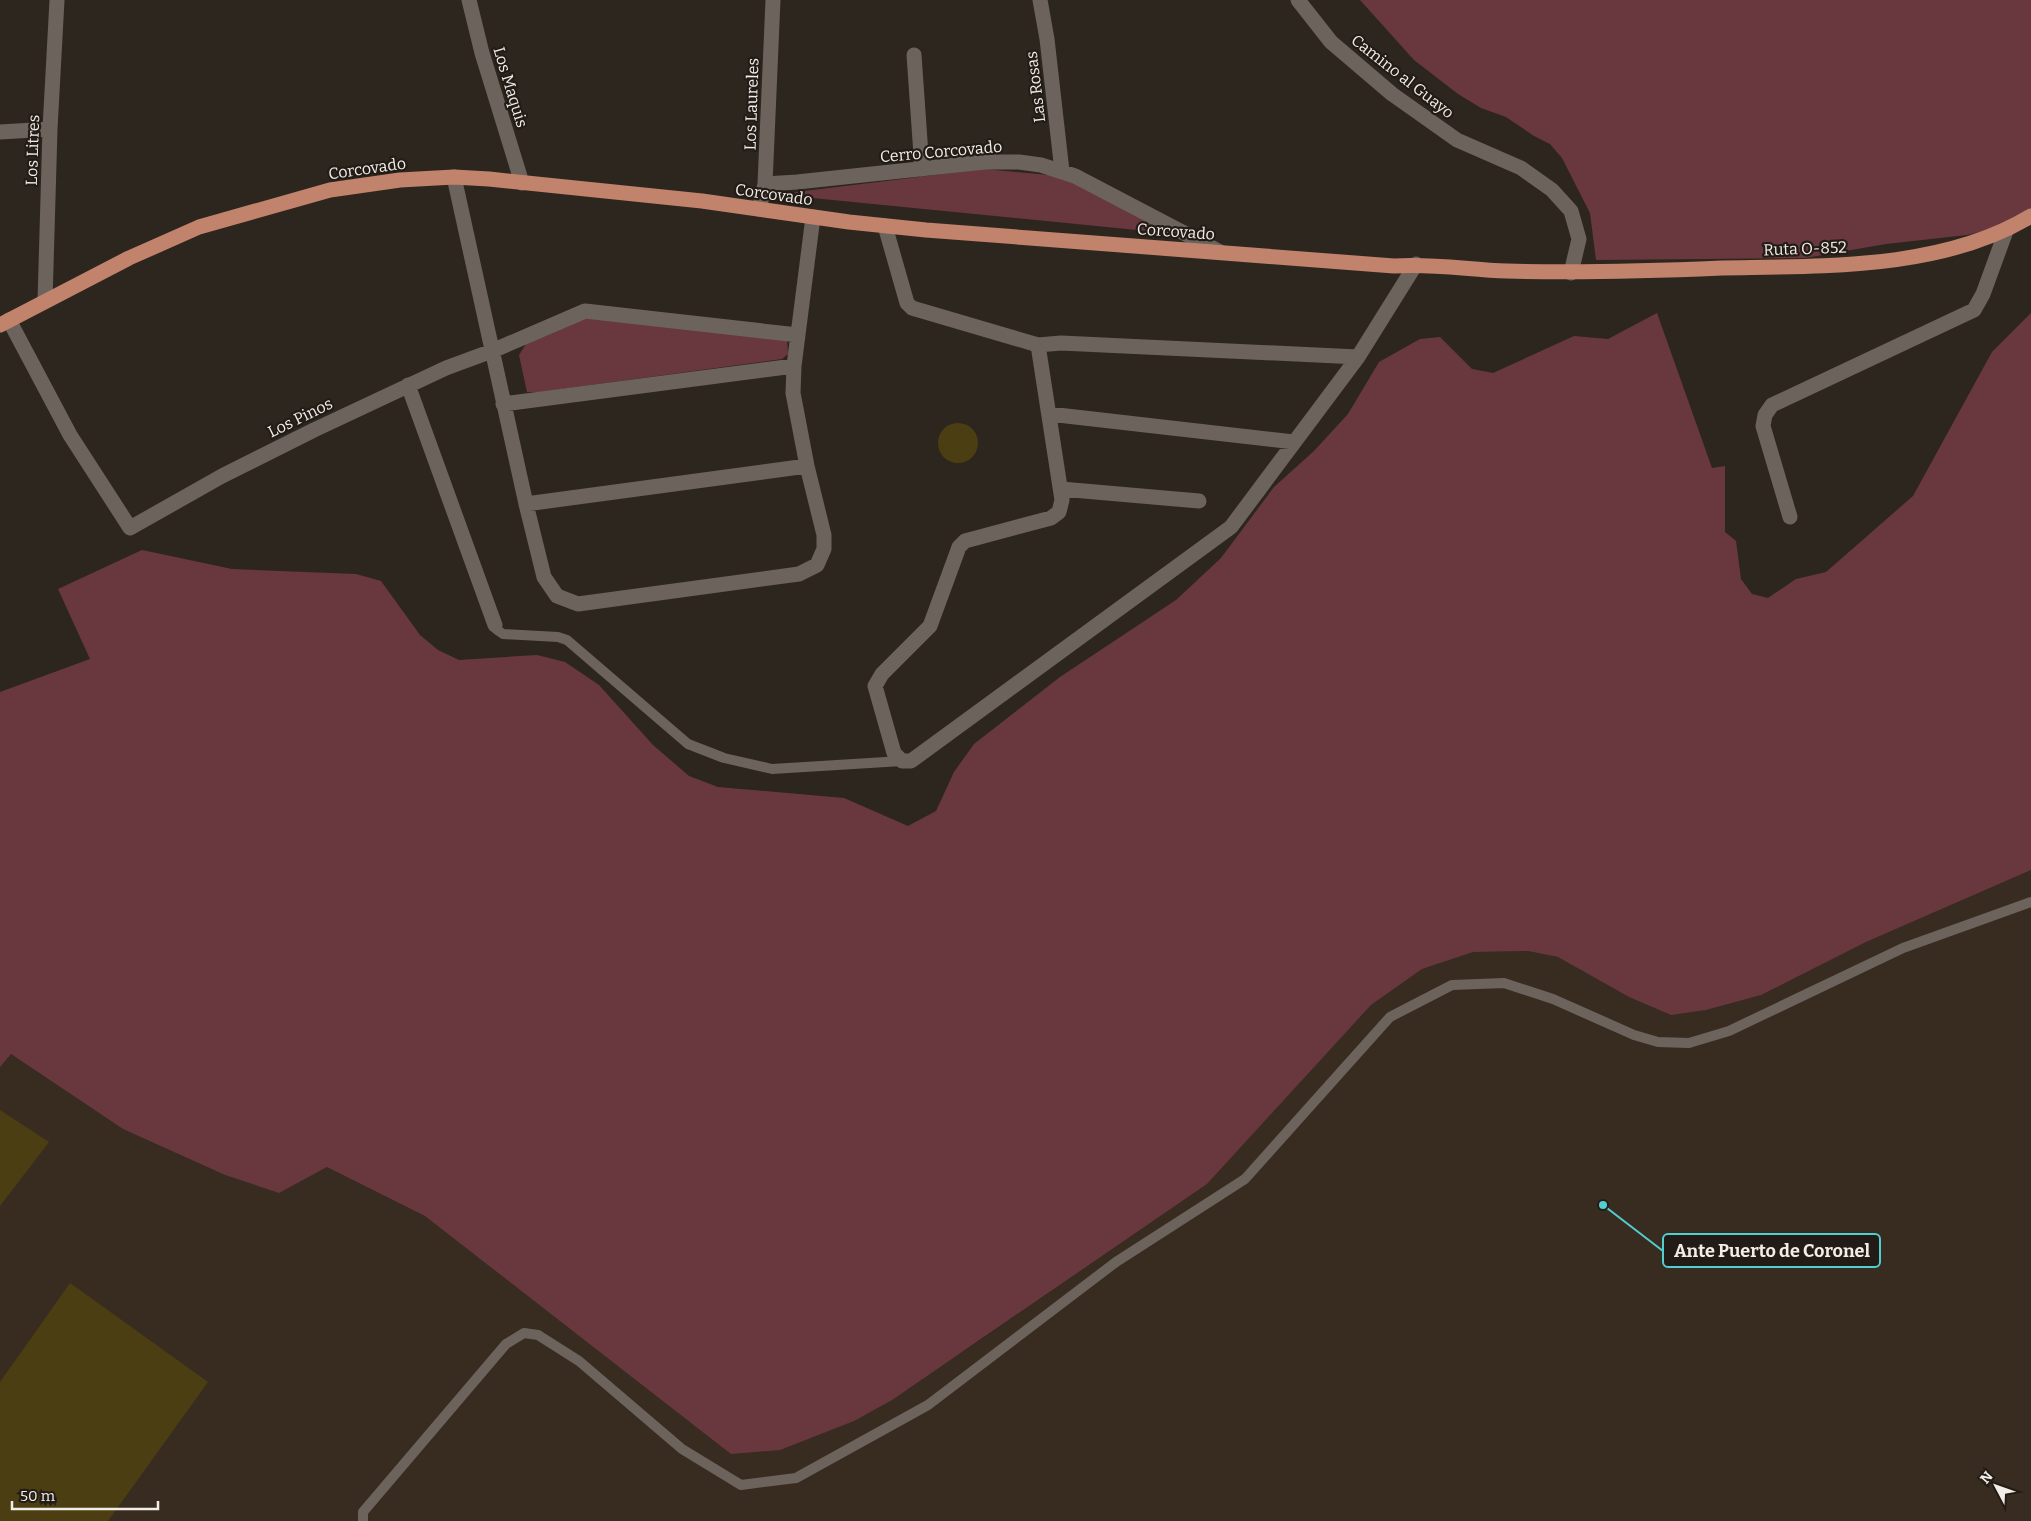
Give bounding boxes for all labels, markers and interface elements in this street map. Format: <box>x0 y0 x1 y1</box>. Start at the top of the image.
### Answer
street label: Camino al Guayo <box>1348 30 1458 122</box>
street label: Los Maquis <box>489 45 532 130</box>
street label: Las Rosas <box>1022 50 1049 124</box>
street label: Los Laureles <box>740 57 763 151</box>
street label: Los Litres <box>22 114 43 186</box>
street label: Cerro Corcovado <box>879 137 1003 166</box>
street label: Corcovado <box>327 154 407 183</box>
street label: Corcovado <box>734 180 814 209</box>
street label: Corcovado <box>1136 219 1216 244</box>
street label: Ruta O-852 <box>1763 238 1847 259</box>
street label: Los Pinos <box>265 394 336 441</box>
callout: Ante Puerto de Coronel <box>1663 1234 1880 1267</box>
text: Ante Puerto de Coronel <box>1674 1240 1870 1262</box>
north arrow <box>1971 1461 2021 1511</box>
text: N <box>1977 1468 1997 1487</box>
scale bar <box>12 1478 159 1510</box>
text: 50 m <box>20 1487 56 1505</box>

